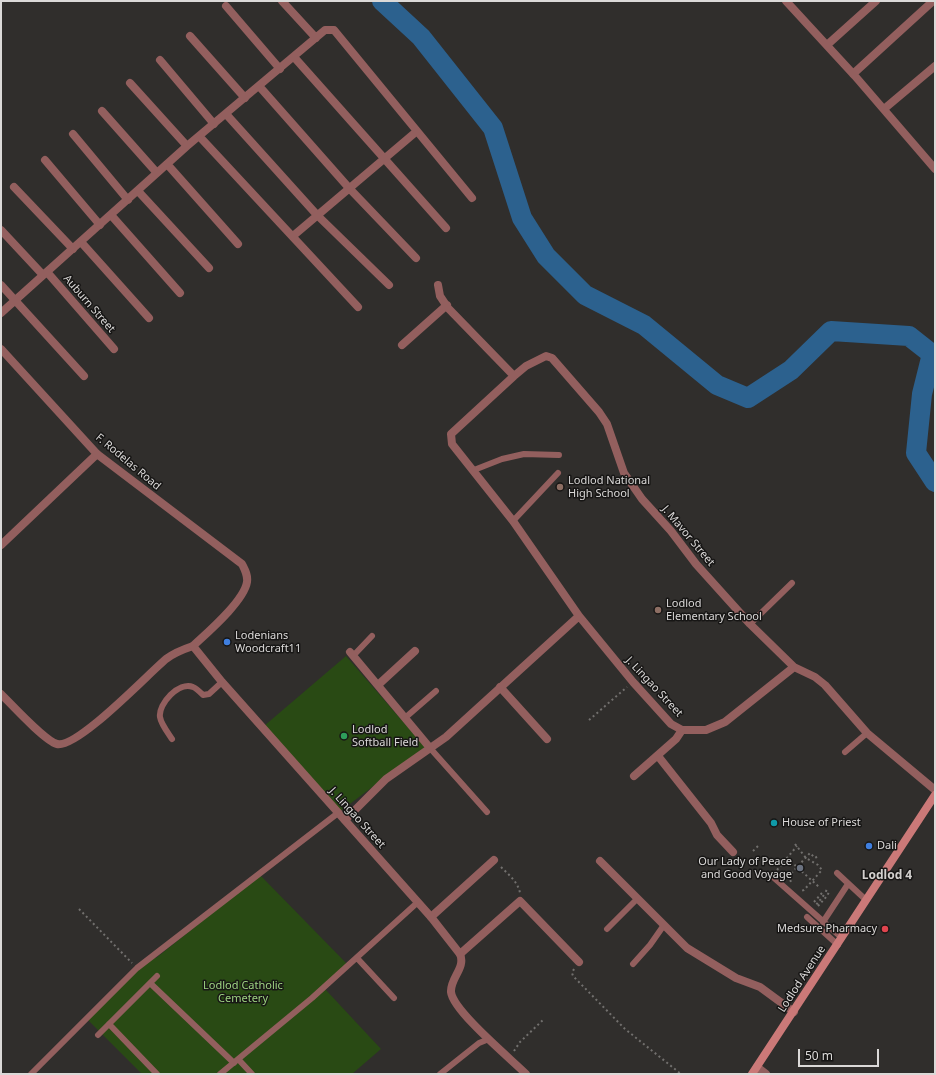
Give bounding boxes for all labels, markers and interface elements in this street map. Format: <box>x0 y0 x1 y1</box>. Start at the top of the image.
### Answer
street label: Auburn Street <box>60 272 118 336</box>
street label: F. Rodelas Road <box>93 431 163 493</box>
place label: Lodlod National High School <box>568 474 650 500</box>
marker: Lodlod National High School <box>555 482 565 492</box>
street label: J. Mavor Street <box>659 503 717 569</box>
place label: Lodlod Elementary School <box>666 597 762 623</box>
marker: Lodlod Elementary School <box>653 605 663 615</box>
place label: Lodenians Woodcraft11 <box>235 629 301 655</box>
marker: Lodenians Woodcraft11 <box>222 637 232 647</box>
street label: J. Lingao Street <box>623 654 685 720</box>
place label: Lodlod Softball Field <box>352 723 418 749</box>
marker: Lodlod Softball Field <box>339 731 349 741</box>
street label: J. Lingao Street <box>326 785 388 851</box>
place label: House of Priest <box>782 816 861 830</box>
marker: House of Priest <box>769 818 779 828</box>
place label: Dali <box>877 839 897 853</box>
marker: Dali <box>864 841 874 851</box>
place label: Our Lady of Peace and Good Voyage <box>698 855 792 881</box>
marker: Our Lady of Peace and Good Voyage <box>795 863 805 873</box>
district label: Lodlod 4 <box>862 869 912 883</box>
place label: Medsure Pharmacy <box>777 922 877 936</box>
marker: Medsure Pharmacy <box>880 924 890 934</box>
street label: Lodlod Avenue <box>776 943 828 1015</box>
park label: Lodlod Catholic Cemetery <box>203 979 283 1005</box>
scale bar <box>800 1041 881 1067</box>
text: 50 m <box>805 1047 833 1064</box>

